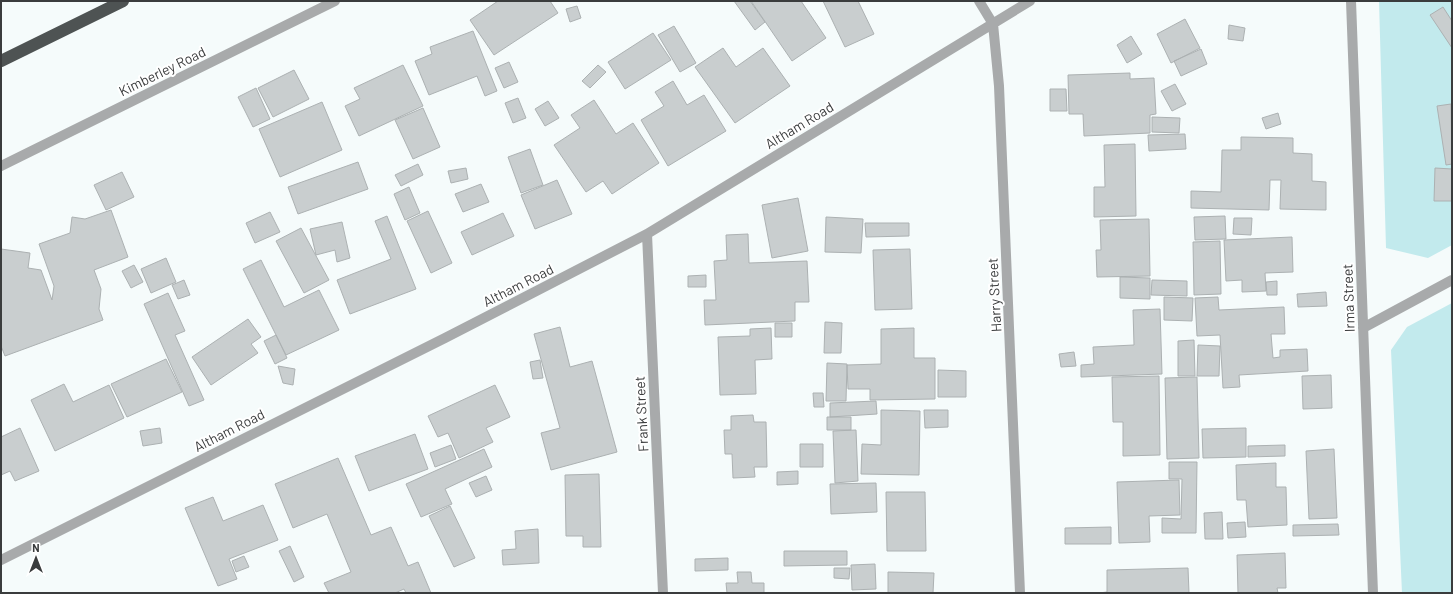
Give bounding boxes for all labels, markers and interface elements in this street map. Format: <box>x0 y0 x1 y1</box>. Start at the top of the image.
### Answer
street label: Kimberley Road <box>116 43 208 99</box>
street label: Altham Road <box>762 98 836 152</box>
street label: Harry Street <box>984 257 1004 333</box>
street label: Altham Road <box>480 260 556 310</box>
street label: Irma Street <box>1338 263 1358 333</box>
street label: Frank Street <box>631 376 651 452</box>
street label: Altham Road <box>191 405 267 455</box>
north arrow <box>16 538 56 578</box>
text: N <box>32 541 40 554</box>

